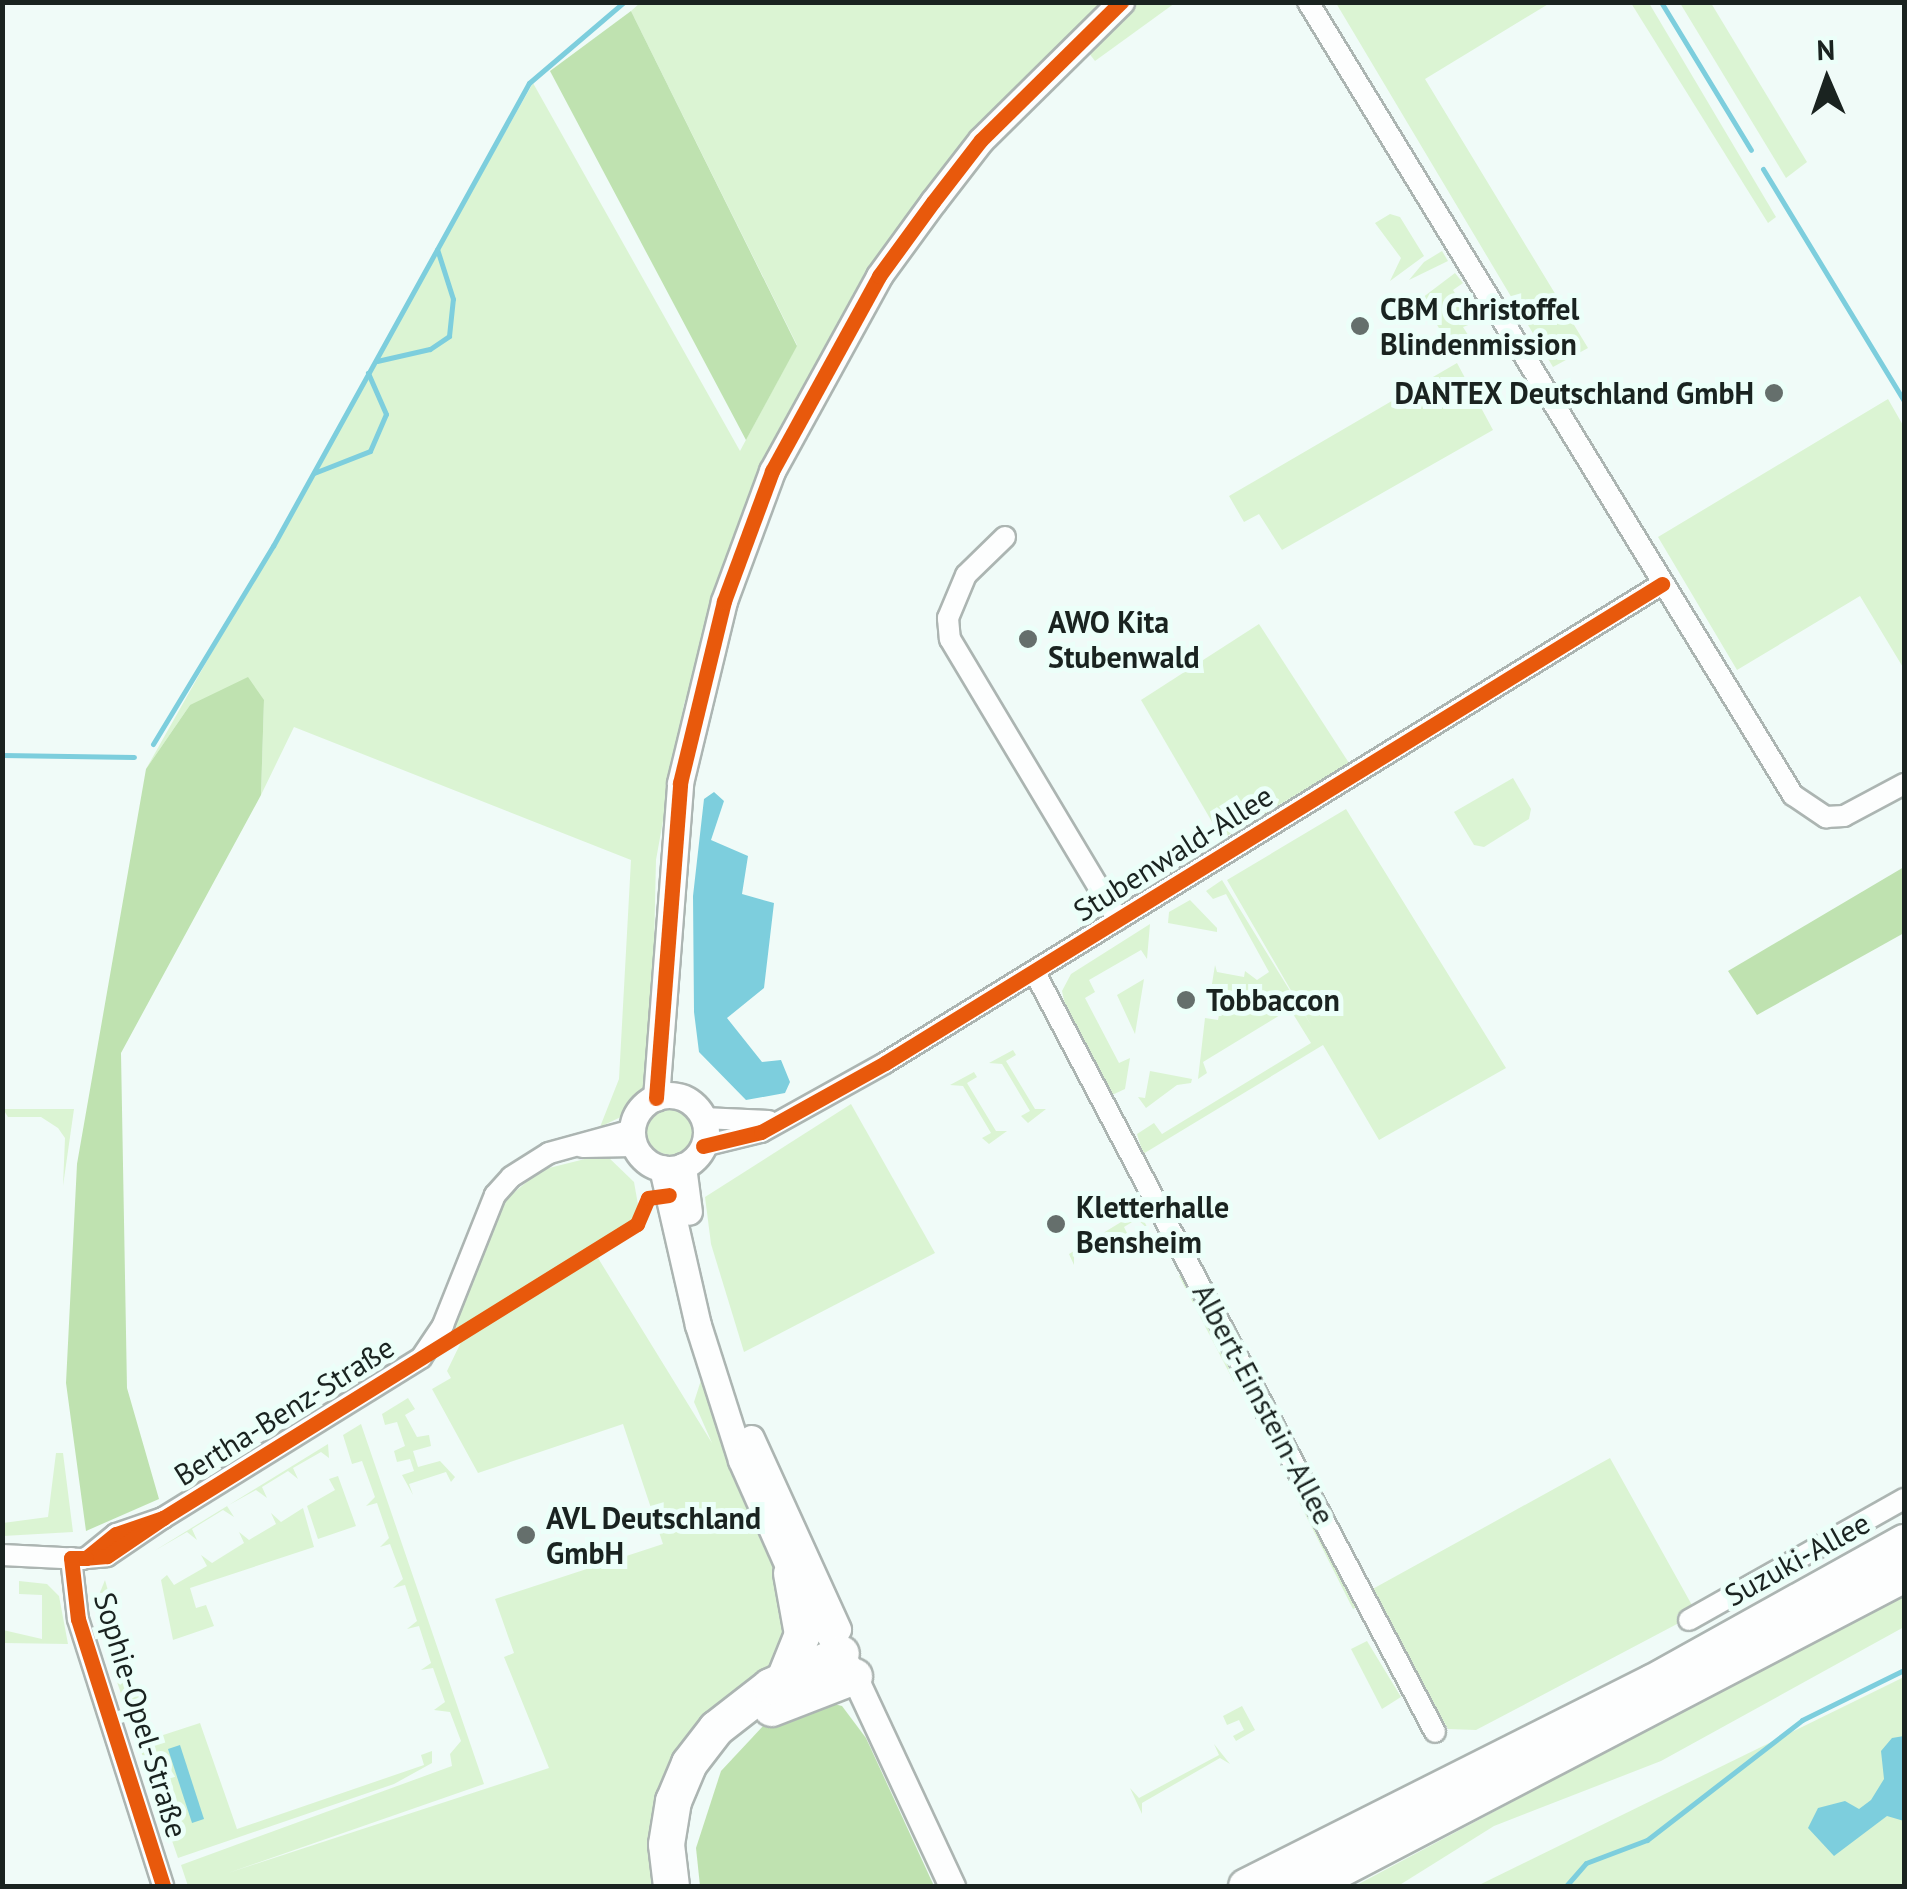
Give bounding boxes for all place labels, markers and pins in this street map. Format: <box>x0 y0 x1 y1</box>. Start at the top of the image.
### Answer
place label: CBM Christoffel Blindenmission <box>1380 291 1580 362</box>
marker: CBM Christoffel Blindenmission <box>1349 315 1371 337</box>
place label: DANTEX Deutschland GmbH <box>1393 375 1754 411</box>
marker: DANTEX Deutschland GmbH <box>1763 382 1785 404</box>
place label: AWO Kita Stubenwald <box>1048 604 1200 674</box>
marker: AWO Kita Stubenwald <box>1017 628 1039 650</box>
place label: Tobbaccon <box>1206 982 1340 1018</box>
marker: Tobbaccon <box>1175 989 1197 1011</box>
place label: Kletterhalle Bensheim <box>1076 1189 1229 1260</box>
marker: Kletterhalle Bensheim <box>1045 1213 1067 1235</box>
place label: AVL Deutschland GmbH <box>546 1500 763 1570</box>
marker: AVL Deutschland GmbH <box>515 1524 537 1546</box>

